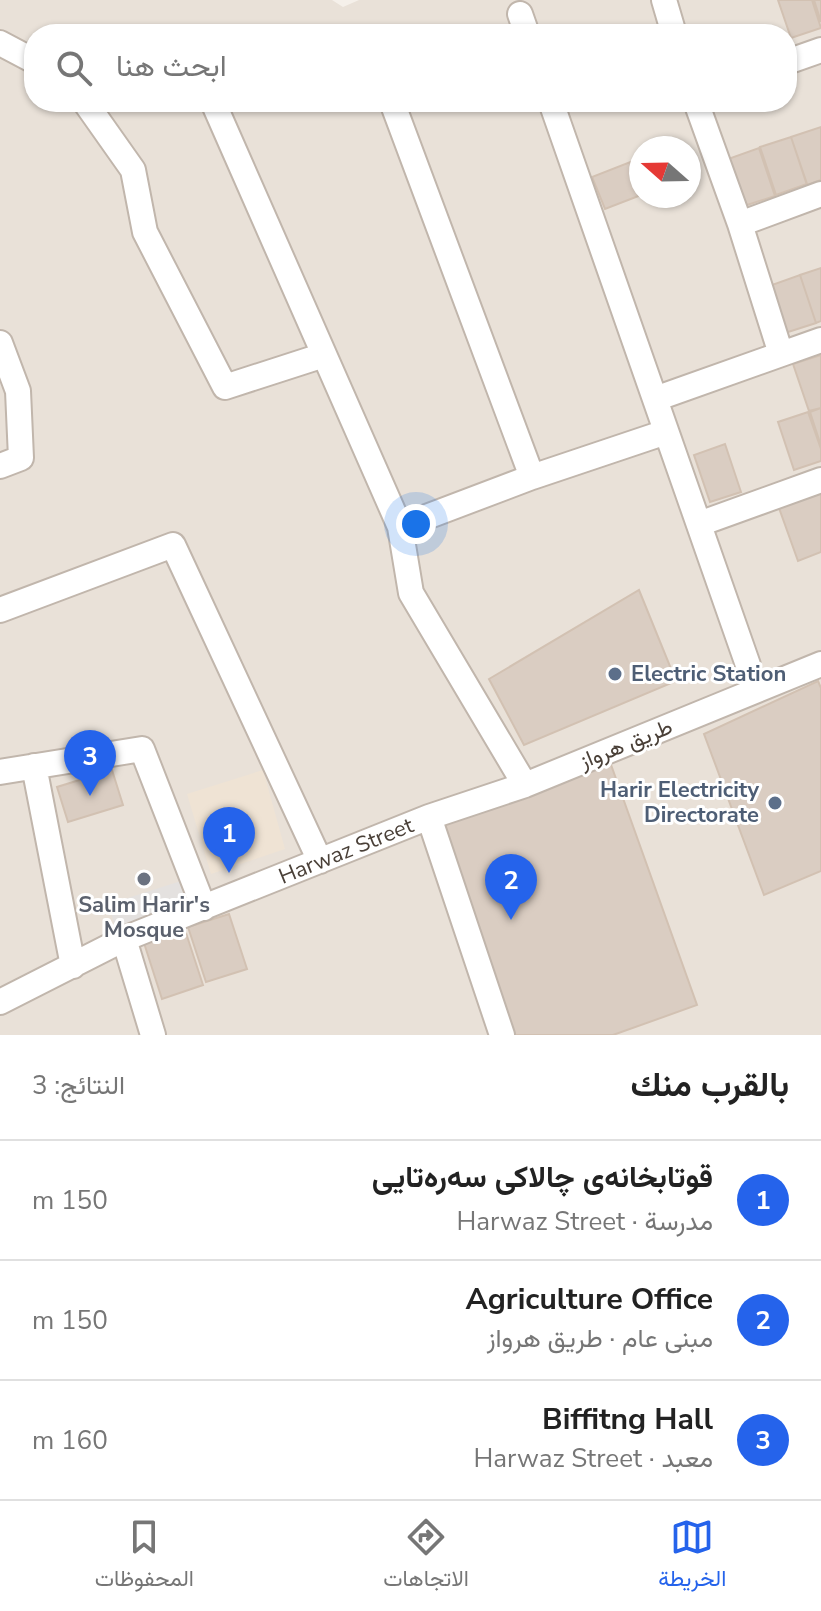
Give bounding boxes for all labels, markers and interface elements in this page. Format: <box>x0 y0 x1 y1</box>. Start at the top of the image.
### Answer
search box <box>24 24 797 112</box>
icon: search <box>52 46 96 90</box>
text: ابحث هنا <box>116 46 227 87</box>
north arrow <box>629 136 701 208</box>
your location <box>396 504 436 544</box>
place label: Electric Station <box>631 659 786 689</box>
marker: Electric Station <box>606 665 624 683</box>
street label: طريق هرواز <box>574 712 677 777</box>
pin: 3 <box>64 730 116 796</box>
place label: Harir Electricity Directorate <box>600 775 759 830</box>
marker: Harir Electricity Directorate <box>766 794 784 812</box>
pin: 1 <box>203 807 255 873</box>
street label: Harwaz Street <box>274 810 418 892</box>
pin: 2 <box>485 854 537 920</box>
marker: Salim Harir's Mosque <box>135 870 153 888</box>
place label: Salim Harir's Mosque <box>78 890 210 945</box>
text: بالقرب منك <box>631 1062 789 1108</box>
text: النتائج: 3 <box>32 1068 125 1103</box>
text: قوتابخانەی چالاکی سەرەتایی <box>372 1157 713 1198</box>
text: 150 m <box>32 1183 108 1218</box>
text: 1 <box>755 1183 771 1218</box>
text: مدرسة · Harwaz Street <box>456 1204 713 1239</box>
text: Agriculture Office <box>466 1279 713 1320</box>
text: 150 m <box>32 1303 108 1338</box>
text: 2 <box>755 1303 771 1338</box>
text: مبنى عام · طريق هرواز <box>487 1321 713 1356</box>
text: Biffitng Hall <box>542 1399 713 1440</box>
text: 160 m <box>32 1423 108 1458</box>
text: 3 <box>755 1423 771 1458</box>
text: معبد · Harwaz Street <box>473 1441 713 1476</box>
tab: المحفوظات <box>95 1515 194 1598</box>
tab: الاتجاهات <box>383 1515 469 1598</box>
tab: الخريطة <box>658 1515 726 1598</box>

